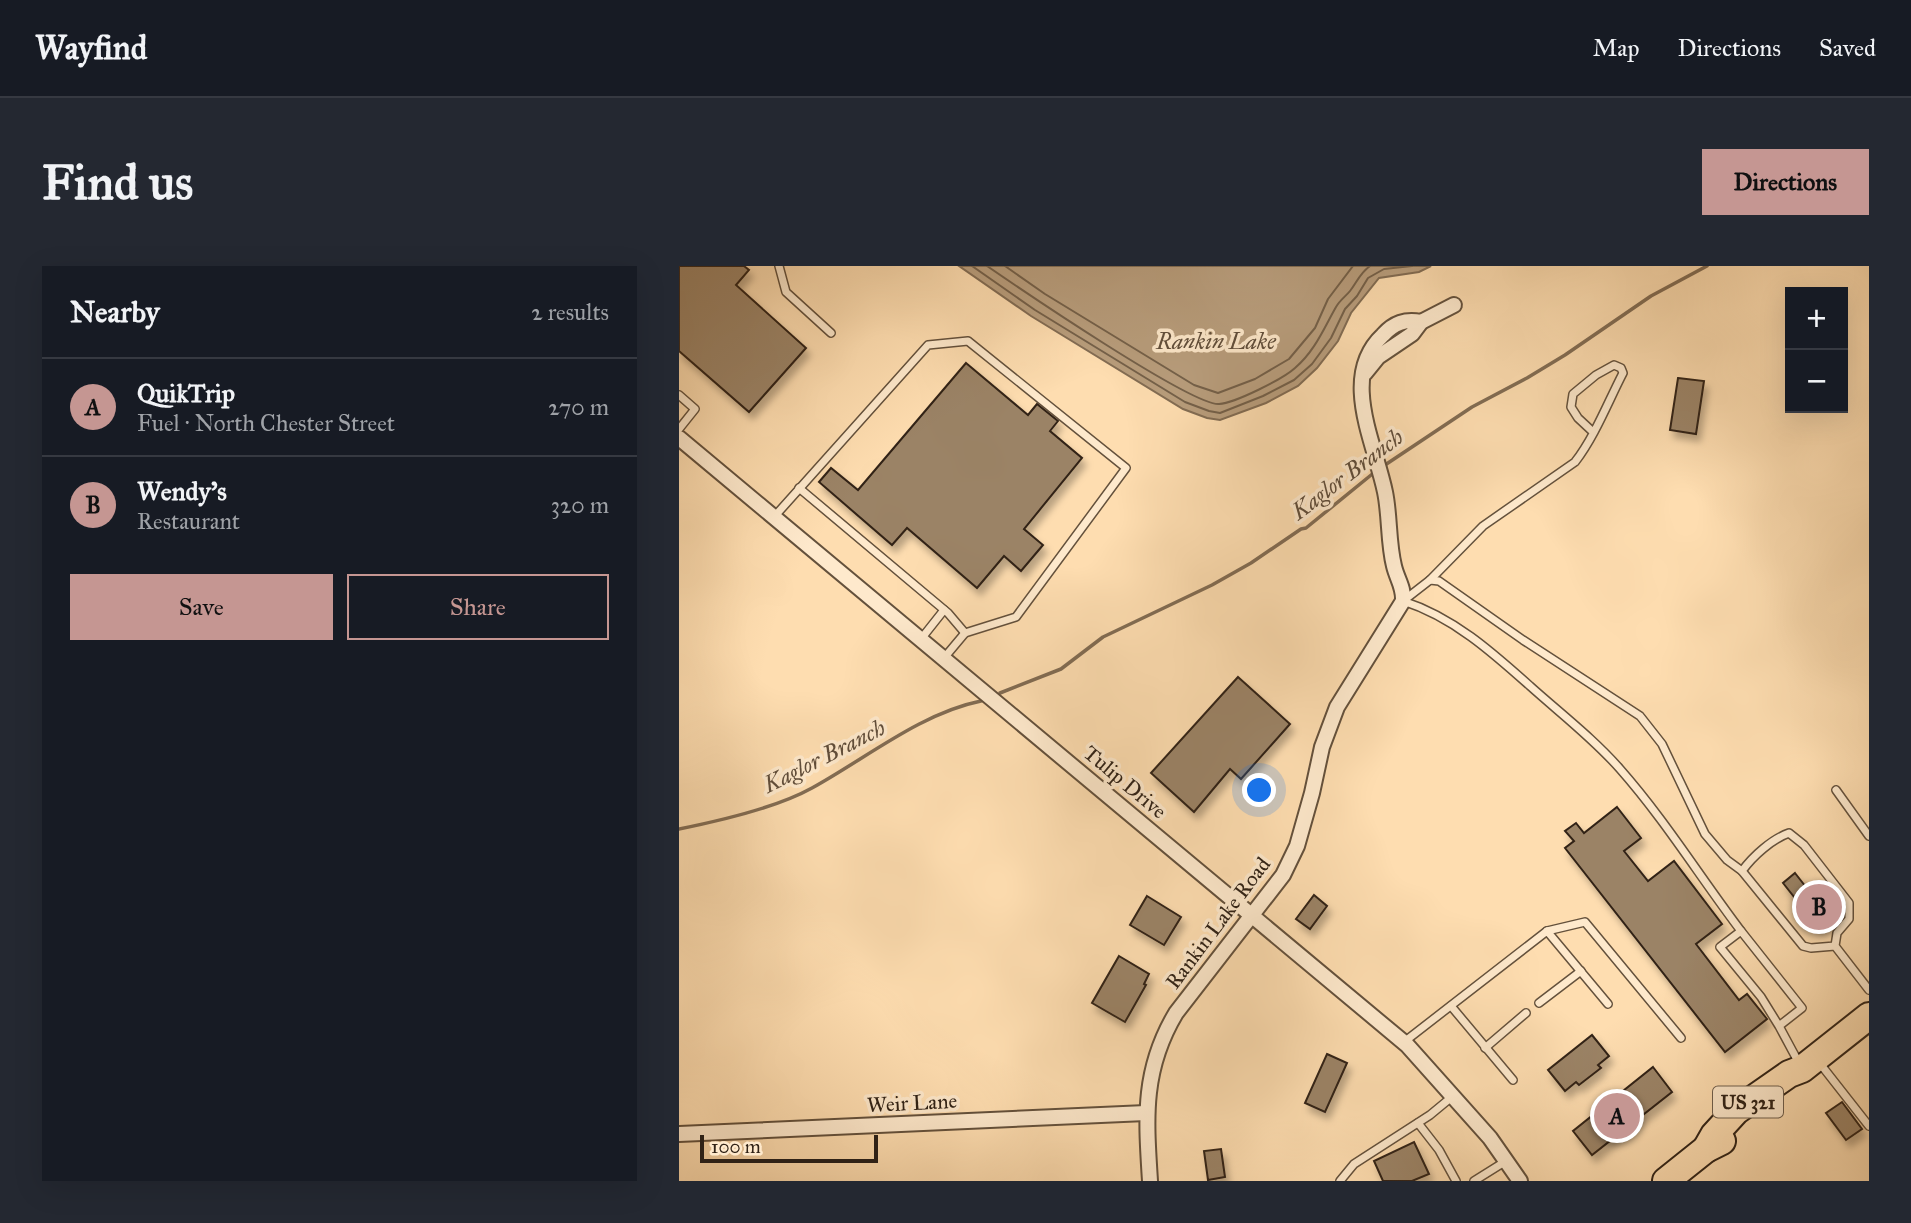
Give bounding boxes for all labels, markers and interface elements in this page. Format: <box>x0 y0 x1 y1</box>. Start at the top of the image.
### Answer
text: Wayfind <box>35 28 147 68</box>
text: Map <box>1593 33 1640 63</box>
text: Directions <box>1678 33 1781 63</box>
text: Saved <box>1819 33 1876 63</box>
button: Directions <box>1702 149 1869 215</box>
text: Find us <box>42 153 193 212</box>
map controls <box>1785 287 1848 413</box>
button: + <box>1785 287 1848 350</box>
text: Nearby <box>70 294 160 330</box>
text: 2 results <box>531 298 609 326</box>
water label: Rankin Lake <box>1155 327 1276 355</box>
button: − <box>1785 350 1848 413</box>
text: QuikTrip <box>137 377 235 409</box>
text: A <box>85 393 101 421</box>
text: 270 m <box>548 393 609 421</box>
text: Fuel · North Chester Street <box>137 409 395 437</box>
water label: Kaglor Branch <box>1285 423 1409 526</box>
text: Wendy's <box>137 475 227 507</box>
text: B <box>85 491 101 519</box>
text: 320 m <box>551 491 609 519</box>
text: Restaurant <box>137 507 240 535</box>
button: Save <box>70 574 333 640</box>
button: Share <box>347 574 609 640</box>
water label: Kaglor Branch <box>757 713 890 799</box>
street label: Tulip Drive <box>1078 740 1172 824</box>
your location <box>1242 773 1276 807</box>
street label: Rankin Lake Road <box>1160 852 1276 994</box>
pin: B <box>1796 881 1842 933</box>
road number: US 321 <box>1713 1086 1783 1118</box>
street label: Weir Lane <box>866 1088 958 1118</box>
pin: A <box>1594 1090 1640 1142</box>
scale bar <box>700 1132 879 1164</box>
text: 100 m <box>711 1135 761 1158</box>

